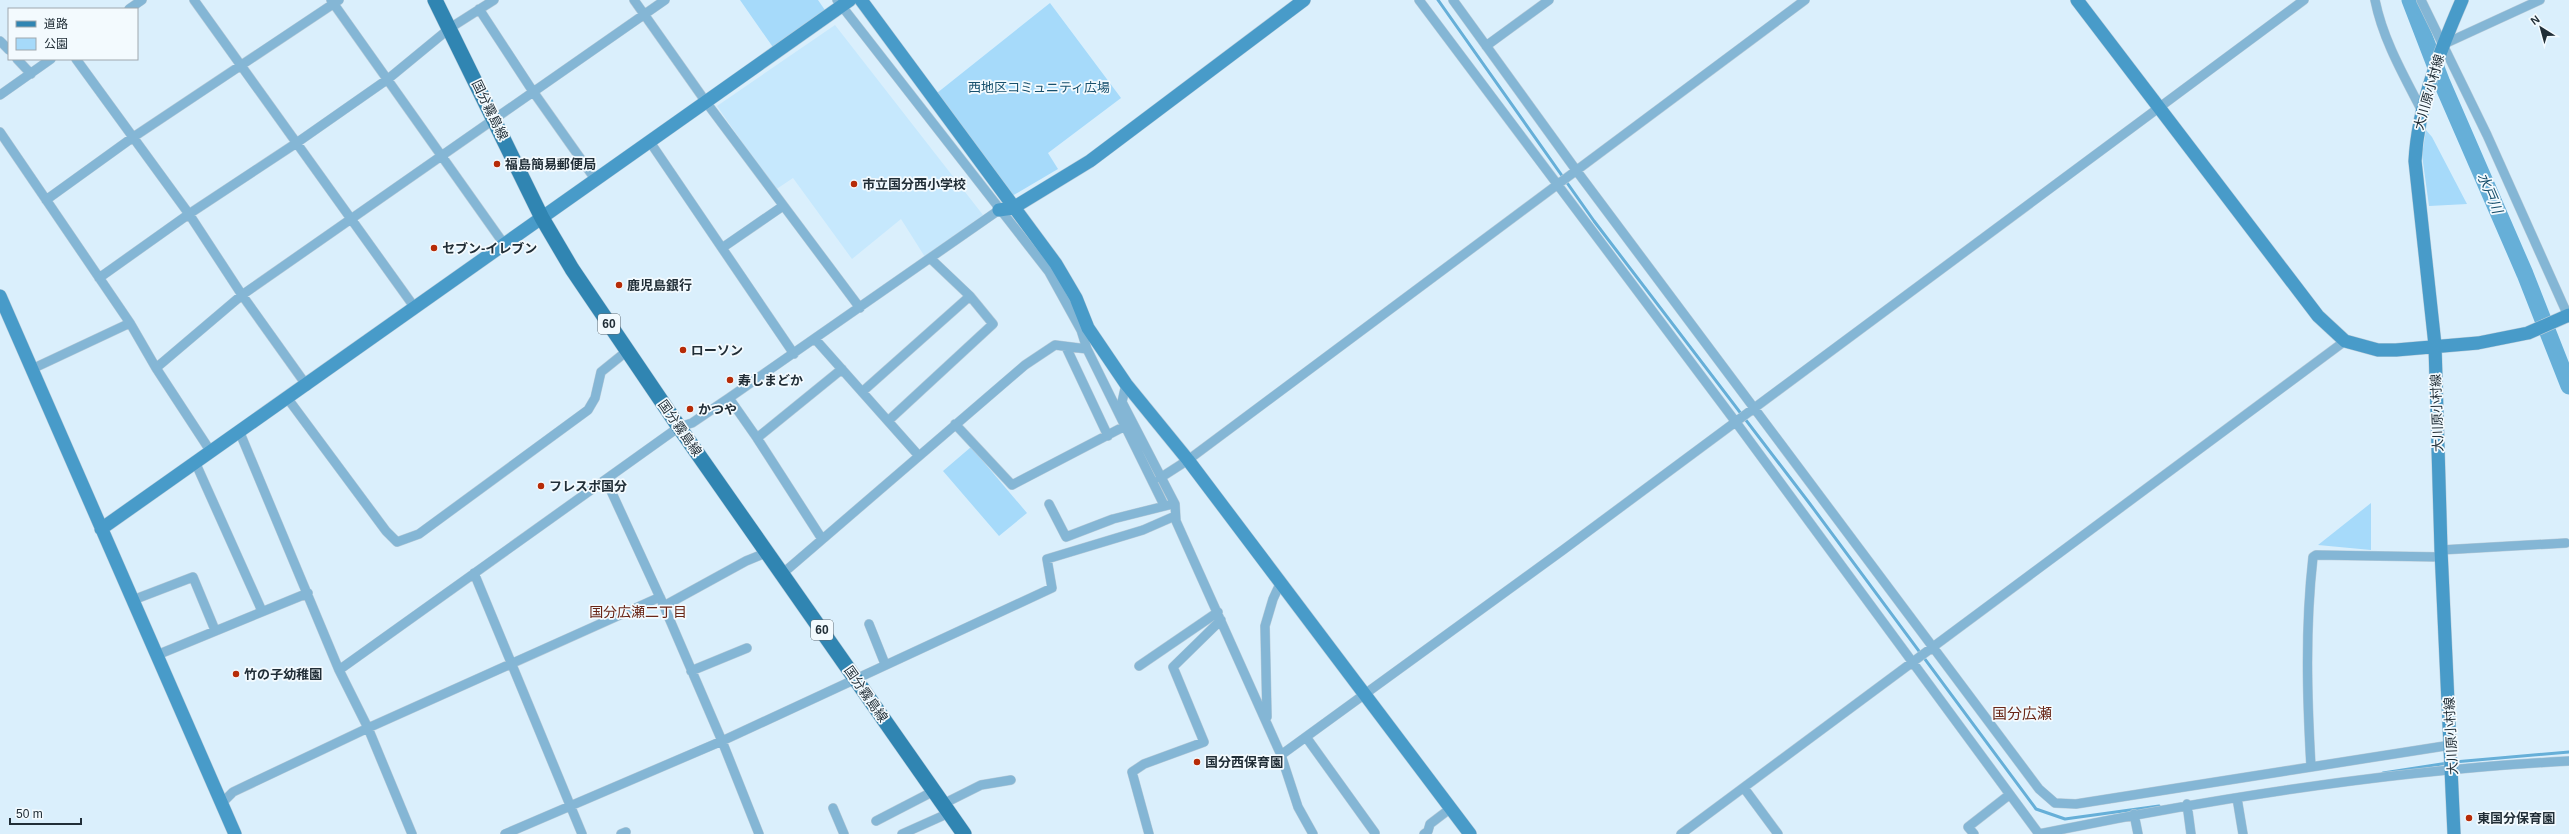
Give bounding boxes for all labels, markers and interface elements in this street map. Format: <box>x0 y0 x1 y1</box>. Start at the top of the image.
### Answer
legend <box>8 8 138 60</box>
north arrow <box>2521 8 2561 48</box>
text: N <box>2528 13 2542 27</box>
text: 道路 <box>44 17 68 31</box>
text: 公園 <box>44 37 68 51</box>
street label: 大川原小村線 <box>2411 52 2447 132</box>
street label: 国分霧島線 <box>469 77 511 143</box>
park label: 西地区コミュニティ広場 <box>968 80 1110 95</box>
place label: 福島簡易郵便局 <box>505 157 596 172</box>
marker: 福島簡易郵便局 <box>492 159 502 169</box>
water label: 水戸川 <box>2474 171 2506 217</box>
place label: 市立国分西小学校 <box>862 177 966 192</box>
marker: 市立国分西小学校 <box>849 179 859 189</box>
place label: セブン-イレブン <box>442 241 537 256</box>
marker: セブン-イレブン <box>429 243 439 253</box>
place label: 鹿児島銀行 <box>627 278 692 293</box>
marker: 鹿児島銀行 <box>614 280 624 290</box>
road number: 60 <box>598 314 620 334</box>
place label: ローソン <box>691 343 743 358</box>
marker: ローソン <box>678 345 688 355</box>
place label: 寿しまどか <box>738 373 803 388</box>
street label: 大川原小村線 <box>2428 374 2446 452</box>
marker: 寿しまどか <box>725 375 735 385</box>
street label: 国分霧島線 <box>655 397 705 459</box>
place label: かつや <box>698 402 737 417</box>
marker: かつや <box>685 404 695 414</box>
place label: フレスポ国分 <box>549 479 627 494</box>
marker: フレスポ国分 <box>536 481 546 491</box>
district label: 国分広瀬二丁目 <box>589 604 687 620</box>
road number: 60 <box>811 620 833 640</box>
street label: 国分霧島線 <box>841 663 891 725</box>
place label: 竹の子幼稚園 <box>244 667 322 682</box>
marker: 竹の子幼稚園 <box>231 669 241 679</box>
street label: 大川原小村線 <box>2441 697 2461 775</box>
district label: 国分広瀬 <box>1992 705 2052 722</box>
place label: 国分西保育園 <box>1205 755 1283 770</box>
marker: 国分西保育園 <box>1192 757 1202 767</box>
scale bar <box>10 800 81 826</box>
text: 50 m <box>16 807 43 821</box>
place label: 東国分保育園 <box>2477 811 2555 826</box>
marker: 東国分保育園 <box>2464 813 2474 823</box>

